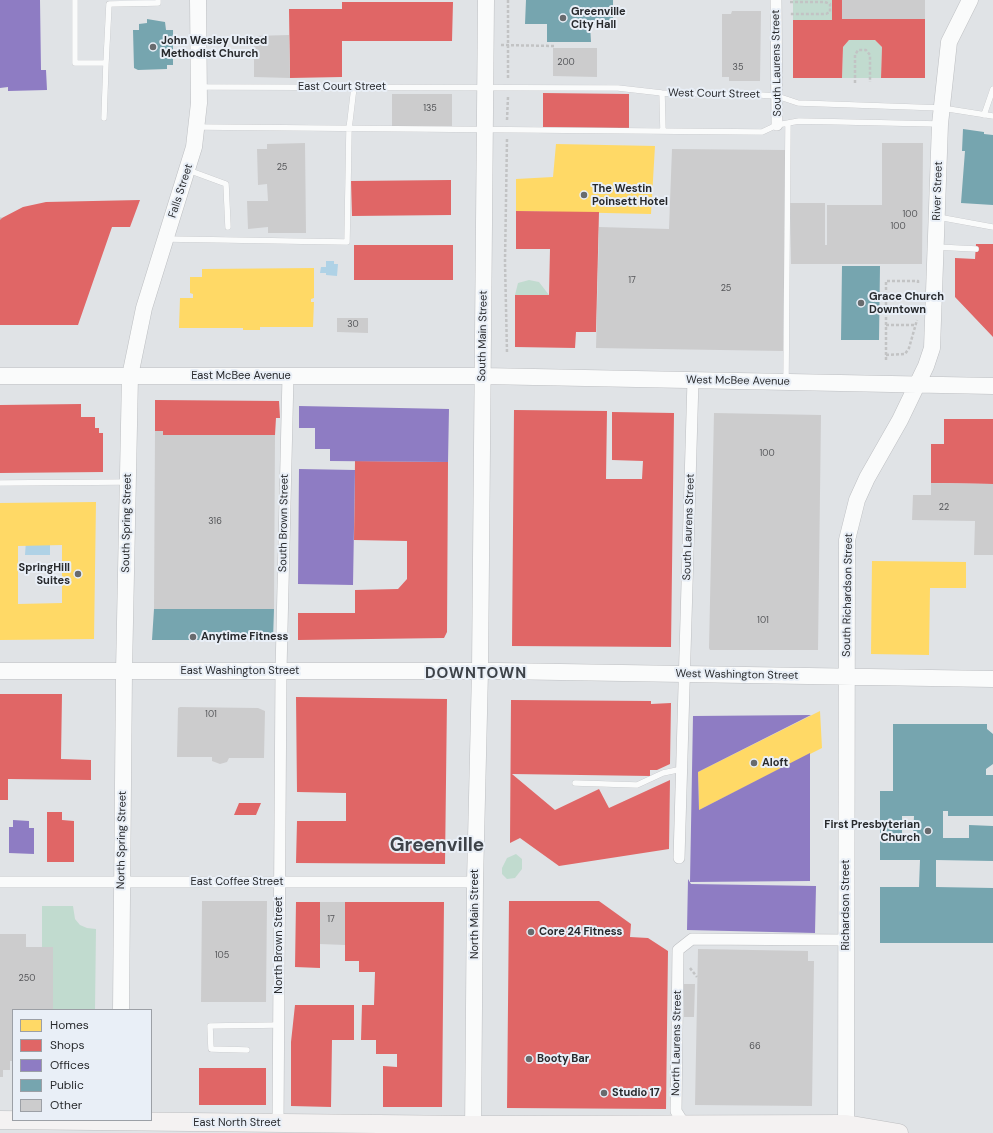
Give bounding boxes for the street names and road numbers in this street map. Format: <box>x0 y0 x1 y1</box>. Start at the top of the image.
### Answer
street label: South Laurens Street <box>769 9 785 117</box>
street label: East Court Street <box>298 80 386 94</box>
street label: West Court Street <box>668 87 760 101</box>
street label: River Street <box>930 161 946 221</box>
street label: Falls Street <box>166 162 196 220</box>
street label: South Main Street <box>476 290 490 382</box>
street label: East McBee Avenue <box>191 369 291 383</box>
street label: West McBee Avenue <box>686 373 790 389</box>
street label: South Spring Street <box>120 473 134 573</box>
street label: South Laurens Street <box>681 473 697 581</box>
street label: South Brown Street <box>277 474 291 572</box>
street label: South Richardson Street <box>840 533 856 657</box>
street label: East Washington Street <box>181 664 299 678</box>
street label: West Washington Street <box>675 667 799 683</box>
street label: North Spring Street <box>115 791 129 889</box>
street label: Richardson Street <box>839 860 853 950</box>
street label: North Main Street <box>468 869 482 959</box>
street label: East Coffee Street <box>191 875 283 889</box>
street label: North Brown Street <box>272 896 286 994</box>
street label: North Laurens Street <box>669 990 685 1096</box>
street label: East North Street <box>193 1116 281 1130</box>

